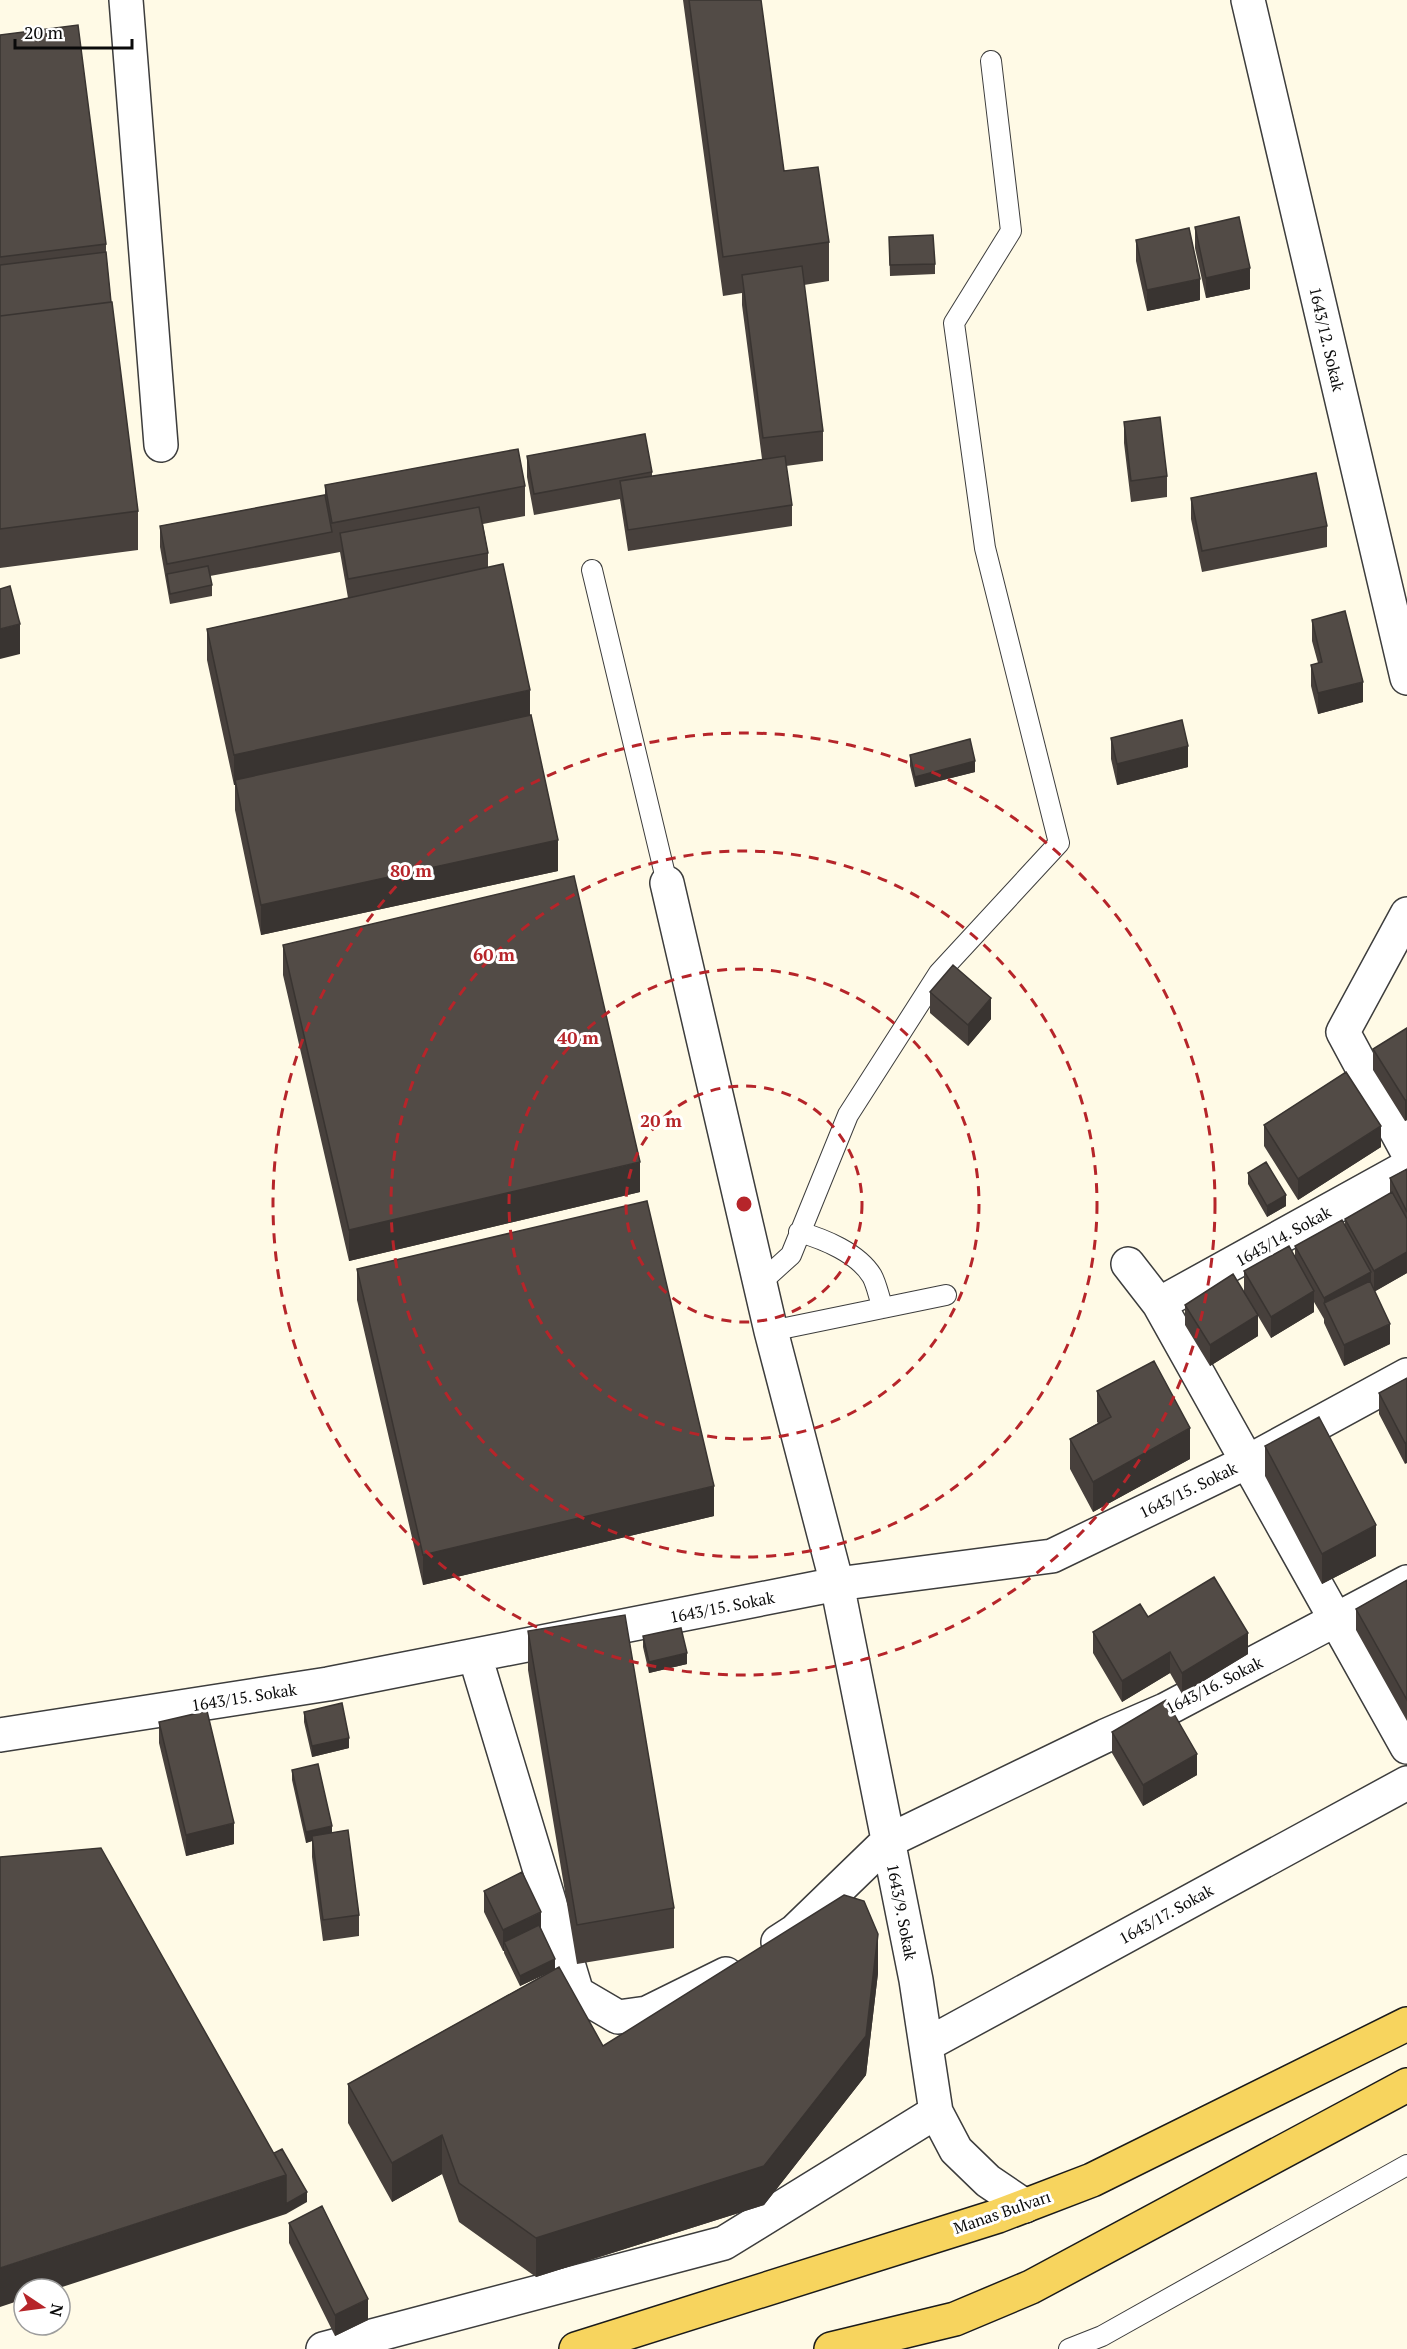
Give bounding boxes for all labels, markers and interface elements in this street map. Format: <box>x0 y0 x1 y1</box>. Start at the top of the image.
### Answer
scale bar <box>15 12 132 50</box>
text: 20 m <box>24 20 64 44</box>
street label: 1643/12. Sokak <box>1304 285 1350 394</box>
text: 80 m <box>390 858 432 882</box>
text: 60 m <box>473 942 515 966</box>
text: 40 m <box>557 1025 599 1049</box>
text: 20 m <box>640 1108 682 1132</box>
centre of rings <box>734 1194 754 1214</box>
street label: 1643/14. Sokak <box>1231 1200 1336 1271</box>
street label: 1643/15. Sokak <box>1135 1456 1241 1523</box>
street label: 1643/15. Sokak <box>668 1586 777 1628</box>
street label: 1643/16. Sokak <box>1162 1651 1267 1719</box>
street label: 1643/15. Sokak <box>190 1678 299 1716</box>
street label: 1643/9. Sokak <box>882 1862 922 1963</box>
street label: 1643/17. Sokak <box>1115 1879 1218 1949</box>
street label: Manas Bulvarı <box>951 2185 1054 2239</box>
north arrow <box>12 2277 72 2337</box>
text: N <box>45 2302 69 2319</box>

